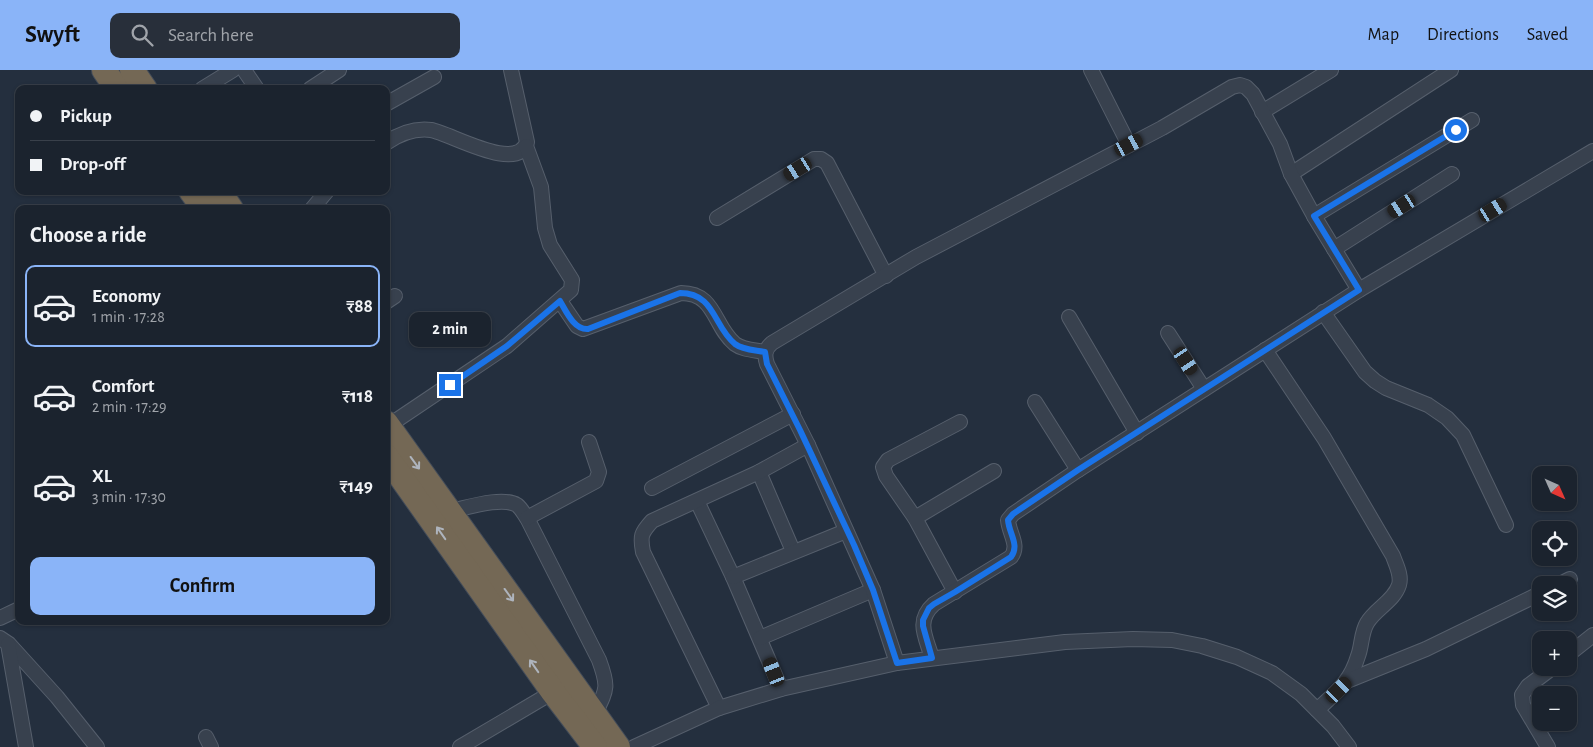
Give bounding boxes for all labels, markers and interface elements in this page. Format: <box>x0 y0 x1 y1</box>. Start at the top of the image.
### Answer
search box <box>110 13 460 58</box>
icon: search <box>128 21 156 49</box>
text: Swyft <box>25 23 80 47</box>
text: Search here <box>168 26 254 45</box>
text: Map <box>1368 26 1399 44</box>
text: Directions <box>1427 26 1499 44</box>
text: Saved <box>1527 26 1568 44</box>
text: Pickup <box>60 107 112 126</box>
route start <box>1445 119 1467 141</box>
car <box>1112 131 1145 159</box>
text: Drop-off <box>60 155 125 174</box>
car <box>781 155 814 183</box>
car <box>1385 192 1418 220</box>
car <box>1476 196 1509 224</box>
text: Choose a ride <box>30 224 146 246</box>
icon: car <box>32 284 77 329</box>
text: Economy <box>92 287 161 306</box>
text: ₹88 <box>346 297 373 316</box>
text: 1 min · 17:28 <box>92 309 165 325</box>
callout: 2 min <box>409 312 491 348</box>
text: 2 min <box>432 321 468 337</box>
car <box>1171 344 1200 378</box>
icon: car <box>32 374 77 419</box>
route end <box>439 374 461 396</box>
text: Comfort <box>92 377 154 396</box>
text: ₹118 <box>342 387 373 406</box>
text: 2 min · 17:29 <box>92 399 166 415</box>
one-way arrow <box>410 456 420 470</box>
icon: car <box>32 464 77 509</box>
north arrow <box>1532 466 1578 511</box>
map controls <box>1532 466 1577 731</box>
text: XL <box>92 467 112 486</box>
text: ₹149 <box>339 477 373 496</box>
text: 3 min · 17:30 <box>92 489 166 505</box>
button: locate <box>1532 521 1577 566</box>
one-way arrow <box>435 527 446 540</box>
button: Confirm <box>30 557 375 615</box>
button: layers <box>1532 576 1577 621</box>
one-way arrow <box>504 588 514 602</box>
button: + <box>1532 631 1577 676</box>
car <box>761 655 786 689</box>
one-way arrow <box>529 659 539 673</box>
car <box>1323 674 1354 706</box>
button: − <box>1532 686 1577 731</box>

